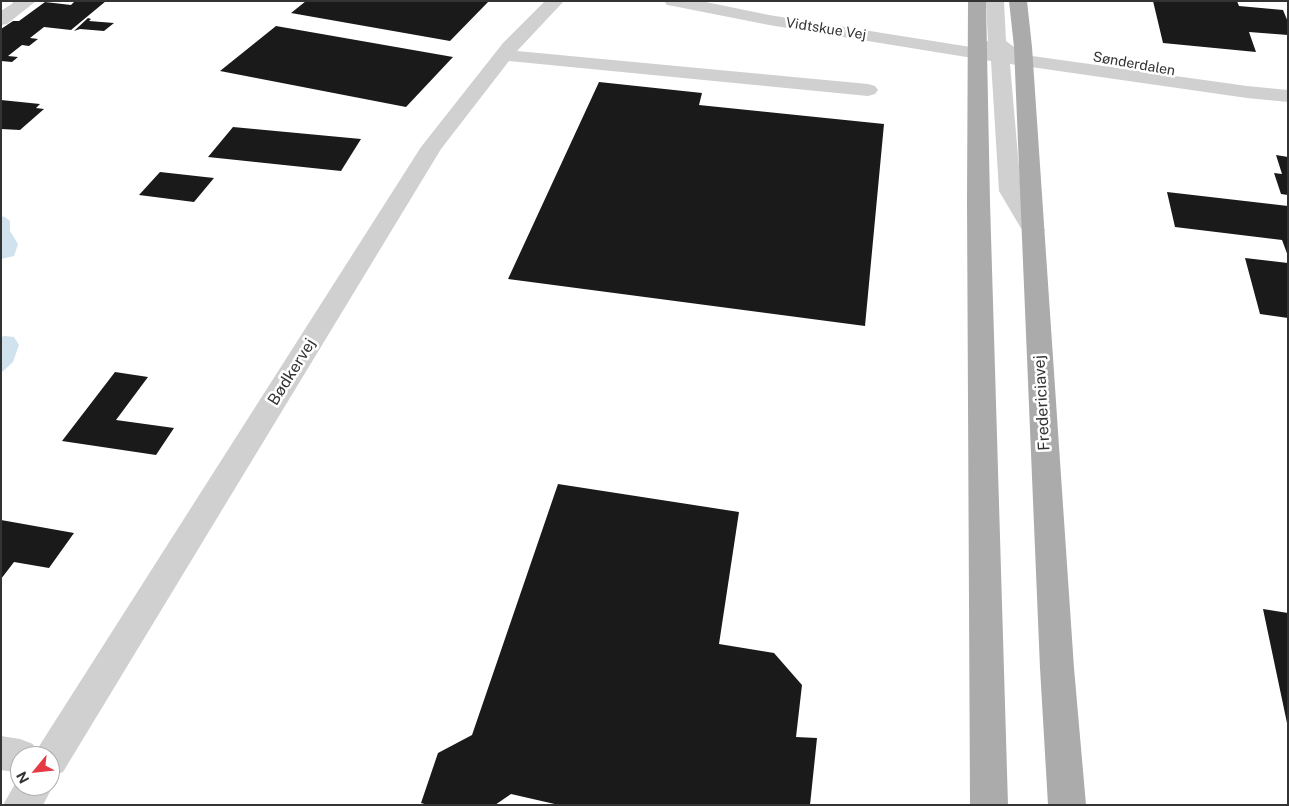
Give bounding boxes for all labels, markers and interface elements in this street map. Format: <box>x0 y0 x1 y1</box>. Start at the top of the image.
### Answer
street label: Vidtskue Vej <box>785 14 867 44</box>
street label: Sønderdalen <box>1092 48 1176 80</box>
street label: Bødkervej <box>264 335 320 409</box>
street label: Fredericiavej <box>1030 355 1054 451</box>
north arrow <box>10 746 60 796</box>
text: N <box>13 769 32 786</box>

